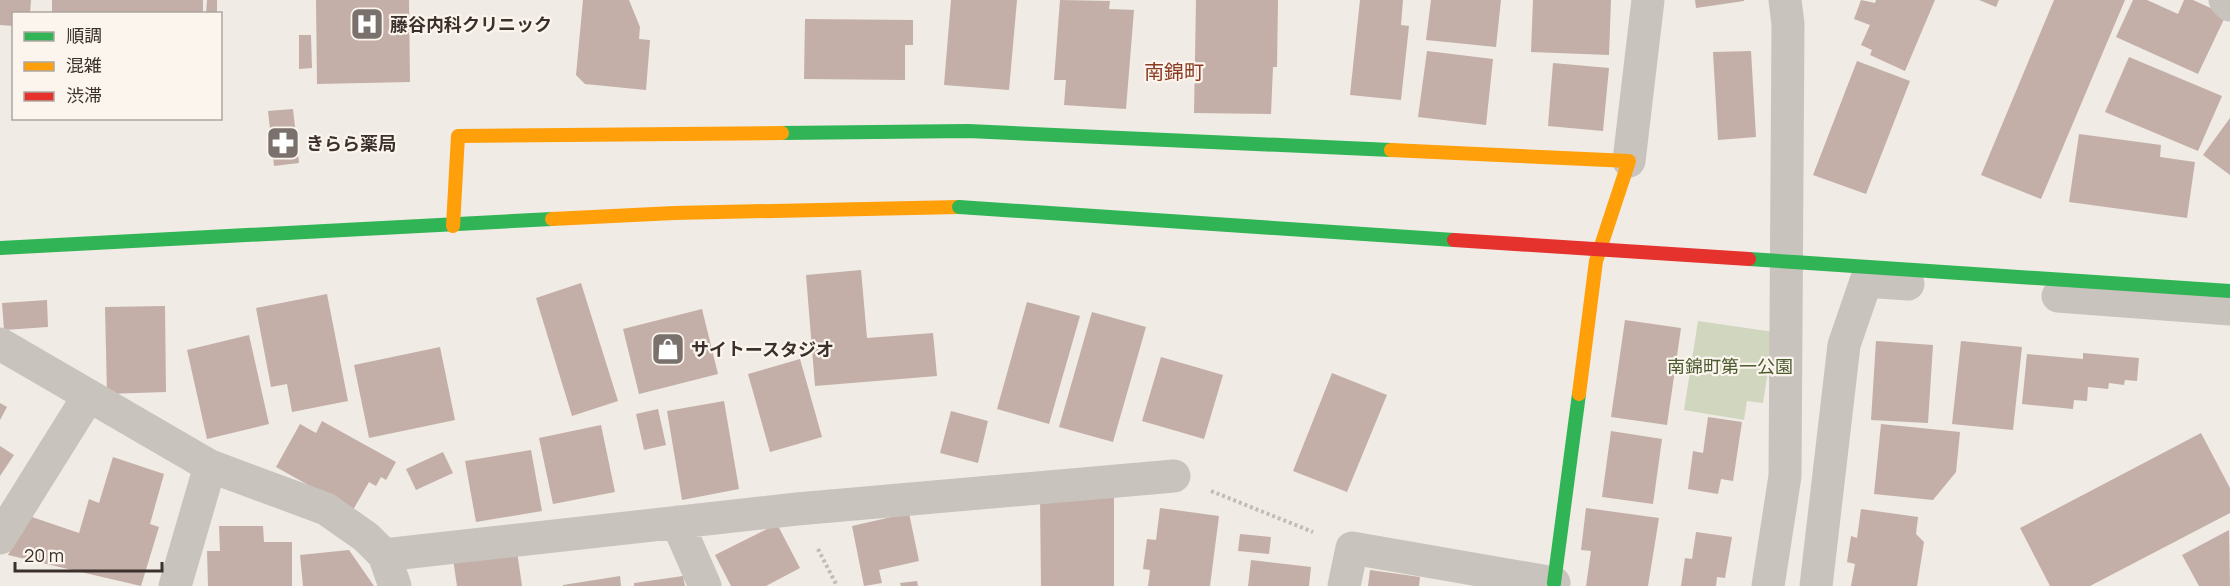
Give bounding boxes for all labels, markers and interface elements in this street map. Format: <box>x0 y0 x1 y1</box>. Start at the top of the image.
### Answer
hospital icon: 藤谷内科クリニック <box>349 6 385 42</box>
legend <box>12 12 222 120</box>
place label: 藤谷内科クリニック <box>390 12 552 36</box>
text: 順調 <box>66 23 102 47</box>
text: 混雑 <box>66 53 102 77</box>
district label: 南錦町 <box>1144 58 1204 85</box>
text: 渋滞 <box>66 83 102 107</box>
pharmacy icon: きらら薬局 <box>265 125 301 161</box>
place label: きらら薬局 <box>306 131 396 155</box>
shop icon: サイトースタジオ <box>650 331 686 367</box>
place label: サイトースタジオ <box>691 337 834 361</box>
park label: 南錦町第一公園 <box>1667 354 1793 378</box>
scale bar <box>15 535 162 573</box>
text: 20 m <box>24 543 64 567</box>

